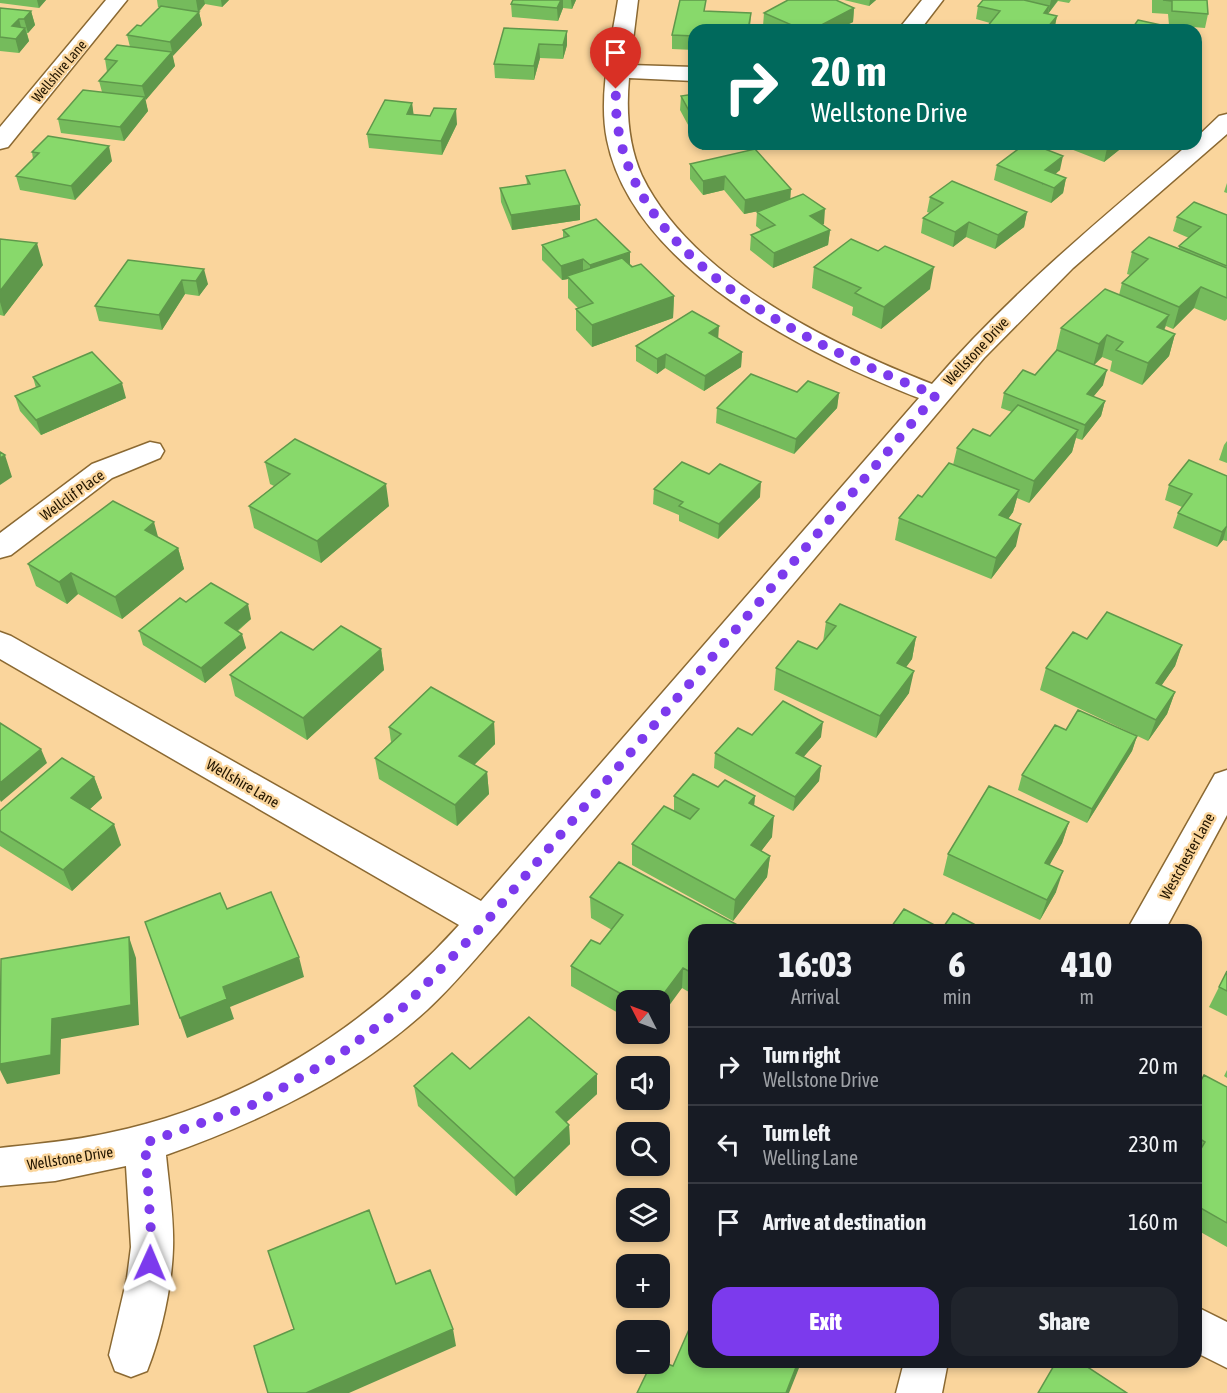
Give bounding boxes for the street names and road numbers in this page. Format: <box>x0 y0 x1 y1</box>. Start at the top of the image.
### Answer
street label: Wellshire Lane <box>28 37 90 105</box>
street label: Wellstone Drive <box>940 313 1012 389</box>
street label: Wellclif Place <box>37 466 107 524</box>
street label: Wellshire Lane <box>204 755 283 811</box>
street label: Westchester Lane <box>1156 810 1218 902</box>
street label: Wellstone Drive <box>26 1143 114 1173</box>

